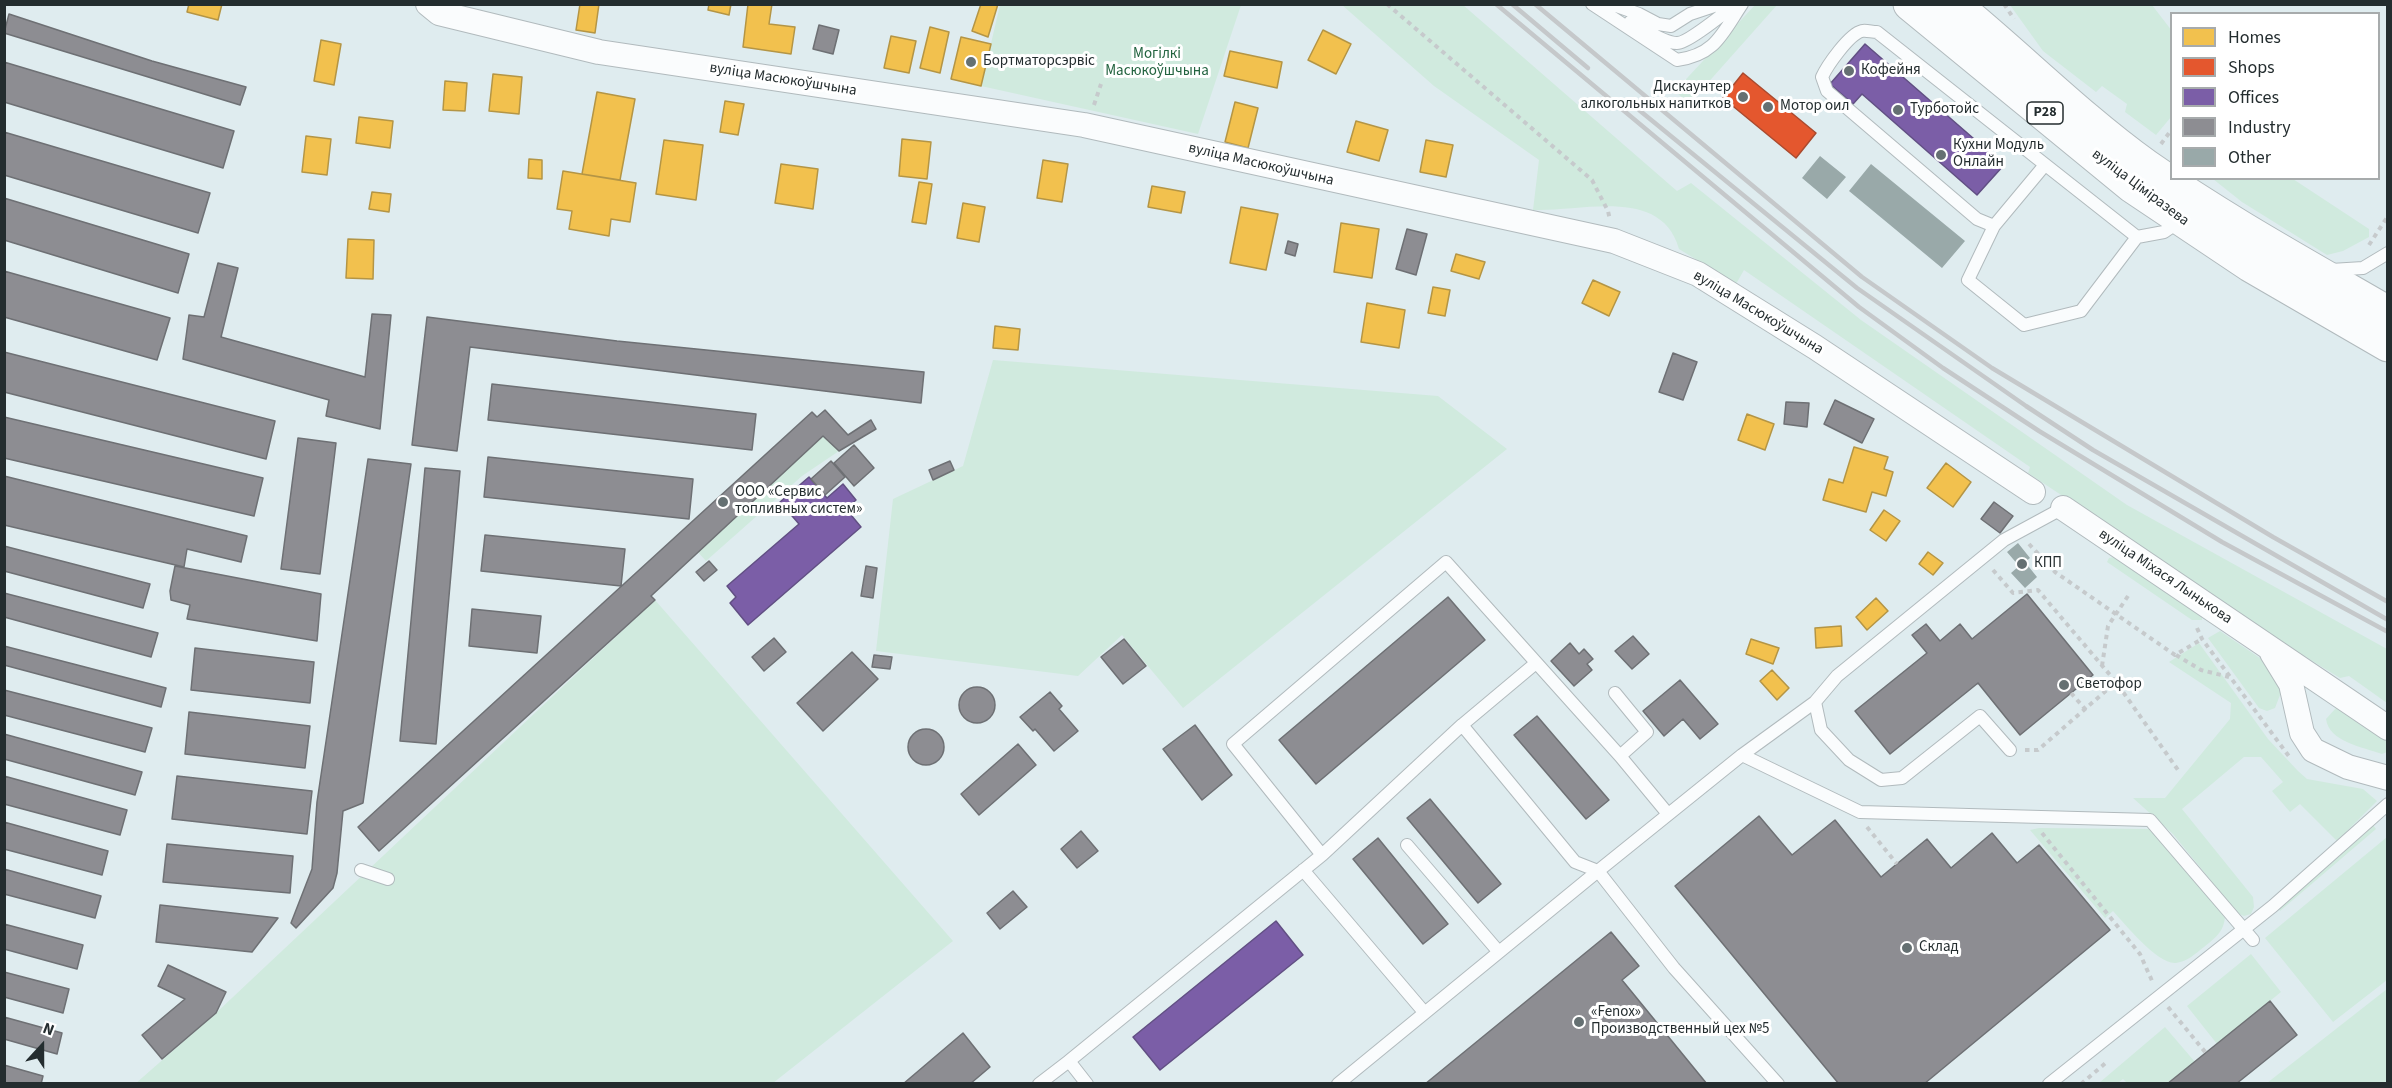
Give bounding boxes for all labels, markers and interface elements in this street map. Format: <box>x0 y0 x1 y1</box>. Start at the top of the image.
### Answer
legend <box>2170 12 2380 180</box>
text: Homes <box>2228 25 2281 50</box>
park label: Могілкі Масюкоўшчына <box>1105 46 1209 81</box>
place label: Бортматорсэрвіс <box>983 53 1095 71</box>
marker: Бортматорсэрвіс <box>964 55 978 69</box>
text: Shops <box>2228 55 2275 80</box>
street label: вуліца Масюкоўшчына <box>708 59 858 101</box>
place label: Кофейня <box>1861 62 1921 80</box>
marker: Кофейня <box>1842 64 1856 78</box>
place label: Дискаунтер алкогольных напитков <box>1580 79 1731 114</box>
text: Offices <box>2228 85 2279 110</box>
marker: Дискаунтер алкогольных напитков <box>1736 90 1750 104</box>
place label: Мотор оил <box>1780 98 1849 116</box>
marker: Мотор оил <box>1761 100 1775 114</box>
place label: Турботойс <box>1910 101 1979 119</box>
road number: Р28 <box>2027 102 2063 124</box>
marker: Турботойс <box>1891 103 1905 117</box>
text: Industry <box>2228 115 2291 140</box>
place label: Кухни Модуль Онлайн <box>1953 137 2044 172</box>
street label: вуліца Масюкоўшчына <box>1187 140 1335 190</box>
text: Other <box>2228 145 2271 170</box>
street label: вуліца Ціміразева <box>2088 146 2192 230</box>
marker: Кухни Модуль Онлайн <box>1934 148 1948 162</box>
street label: вуліца Масюкоўшчына <box>1690 267 1826 359</box>
place label: ООО «Сервис топливных систем» <box>735 484 862 519</box>
marker: ООО «Сервис топливных систем» <box>716 495 730 509</box>
street label: вуліца Міхася Лынькова <box>2095 526 2235 628</box>
place label: КПП <box>2034 555 2062 573</box>
marker: КПП <box>2015 557 2029 571</box>
place label: Светофор <box>2076 676 2142 694</box>
marker: Светофор <box>2057 678 2071 692</box>
place label: Склад <box>1919 939 1959 957</box>
marker: Склад <box>1900 941 1914 955</box>
place label: «Fenox» Производственный цех №5 <box>1591 1004 1770 1039</box>
marker: «Fenox» Производственный цех №5 <box>1572 1015 1586 1029</box>
north arrow <box>12 1016 72 1076</box>
text: N <box>40 1017 57 1041</box>

